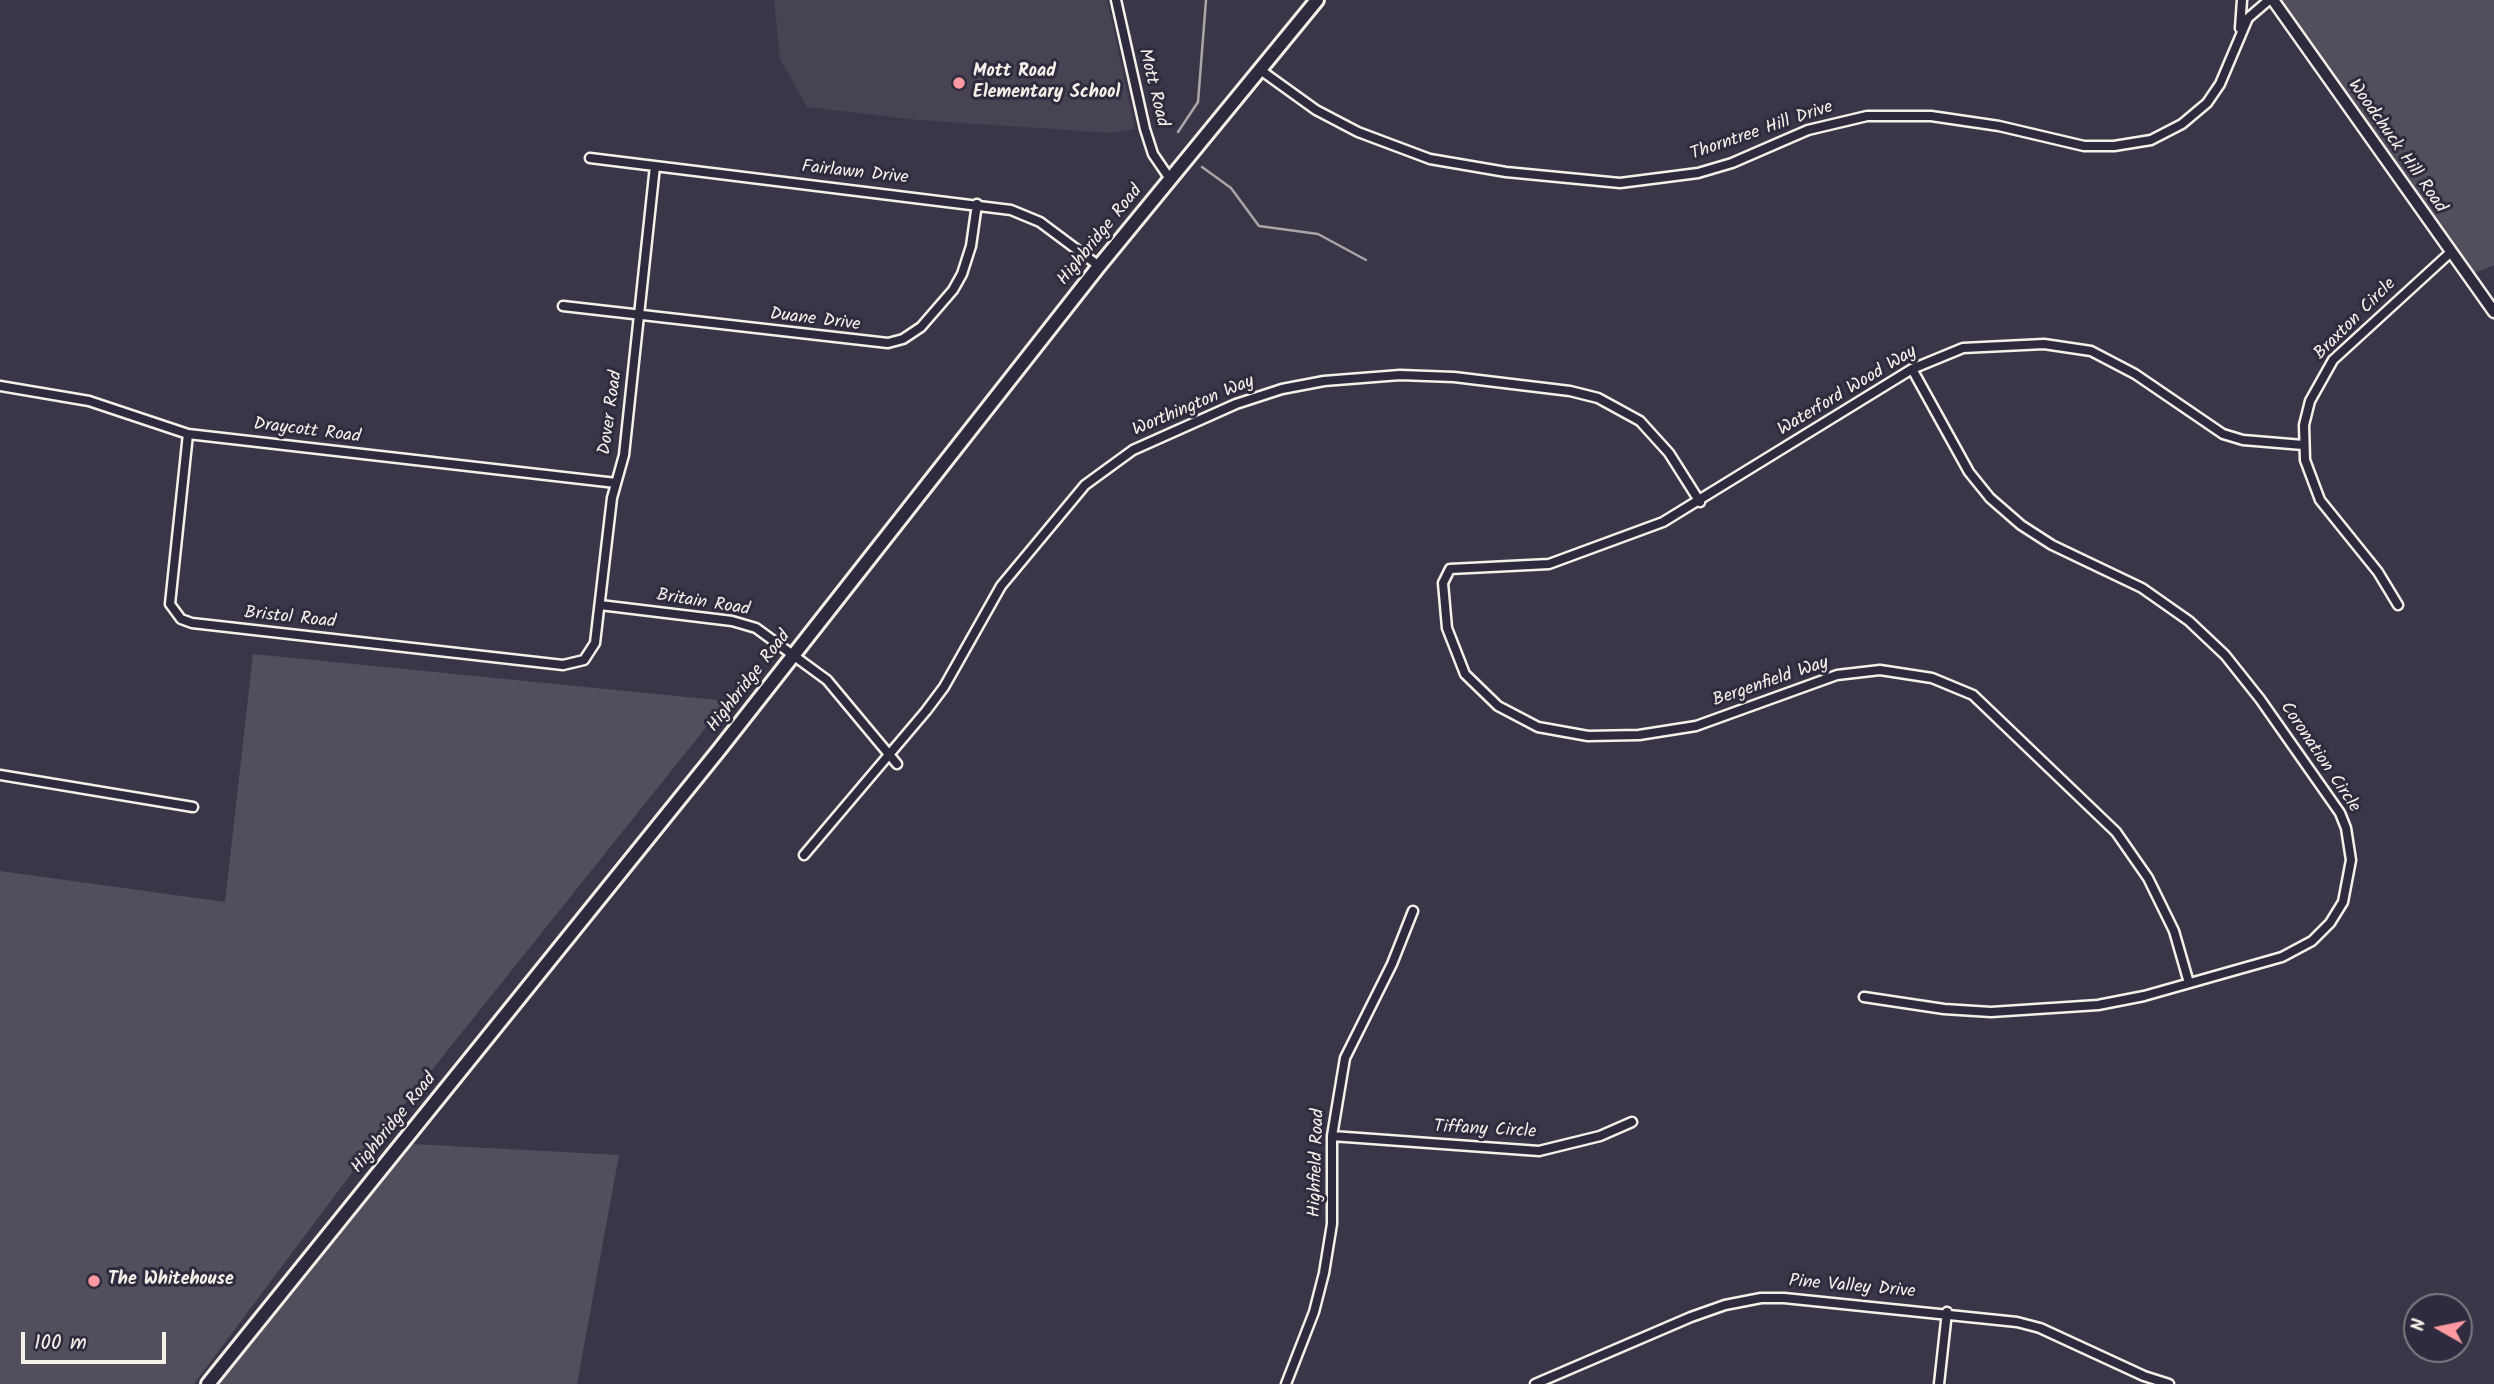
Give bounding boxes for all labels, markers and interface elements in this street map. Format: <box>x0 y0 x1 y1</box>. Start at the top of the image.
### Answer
street label: Mott Road <box>1132 47 1172 129</box>
place label: Mott Road Elementary School <box>973 62 1120 104</box>
marker: Mott Road Elementary School <box>951 75 967 91</box>
street label: Woodchuck Hill Road <box>2342 76 2450 218</box>
street label: Thorntree Hill Drive <box>1688 97 1836 167</box>
street label: Fairlawn Drive <box>800 158 910 190</box>
street label: Highbridge Road <box>1054 181 1148 291</box>
street label: Braxton Circle <box>2311 275 2401 365</box>
street label: Duane Drive <box>768 305 862 337</box>
street label: Waterford Wood Way <box>1775 342 1921 442</box>
street label: Dover Road <box>595 370 629 456</box>
street label: Worthington Way <box>1130 372 1258 442</box>
street label: Draycott Road <box>252 415 362 449</box>
street label: Britain Road <box>655 586 751 622</box>
street label: Bristol Road <box>243 603 337 635</box>
street label: Highbridge Road <box>704 627 796 737</box>
street label: Bergenfield Way <box>1710 653 1832 713</box>
street label: Coronation Circle <box>2274 699 2364 817</box>
street label: Highbridge Road <box>348 1069 442 1179</box>
street label: Highfield Road <box>1305 1108 1331 1218</box>
street label: Tiffany Circle <box>1433 1118 1537 1144</box>
place label: The Whitehouse <box>108 1270 234 1292</box>
street label: Pine Valley Drive <box>1788 1272 1916 1304</box>
marker: The Whitehouse <box>86 1273 102 1289</box>
north arrow <box>2403 1293 2473 1363</box>
text: N <box>2403 1317 2435 1333</box>
scale bar <box>24 1318 170 1362</box>
text: 100 m <box>34 1327 87 1360</box>

